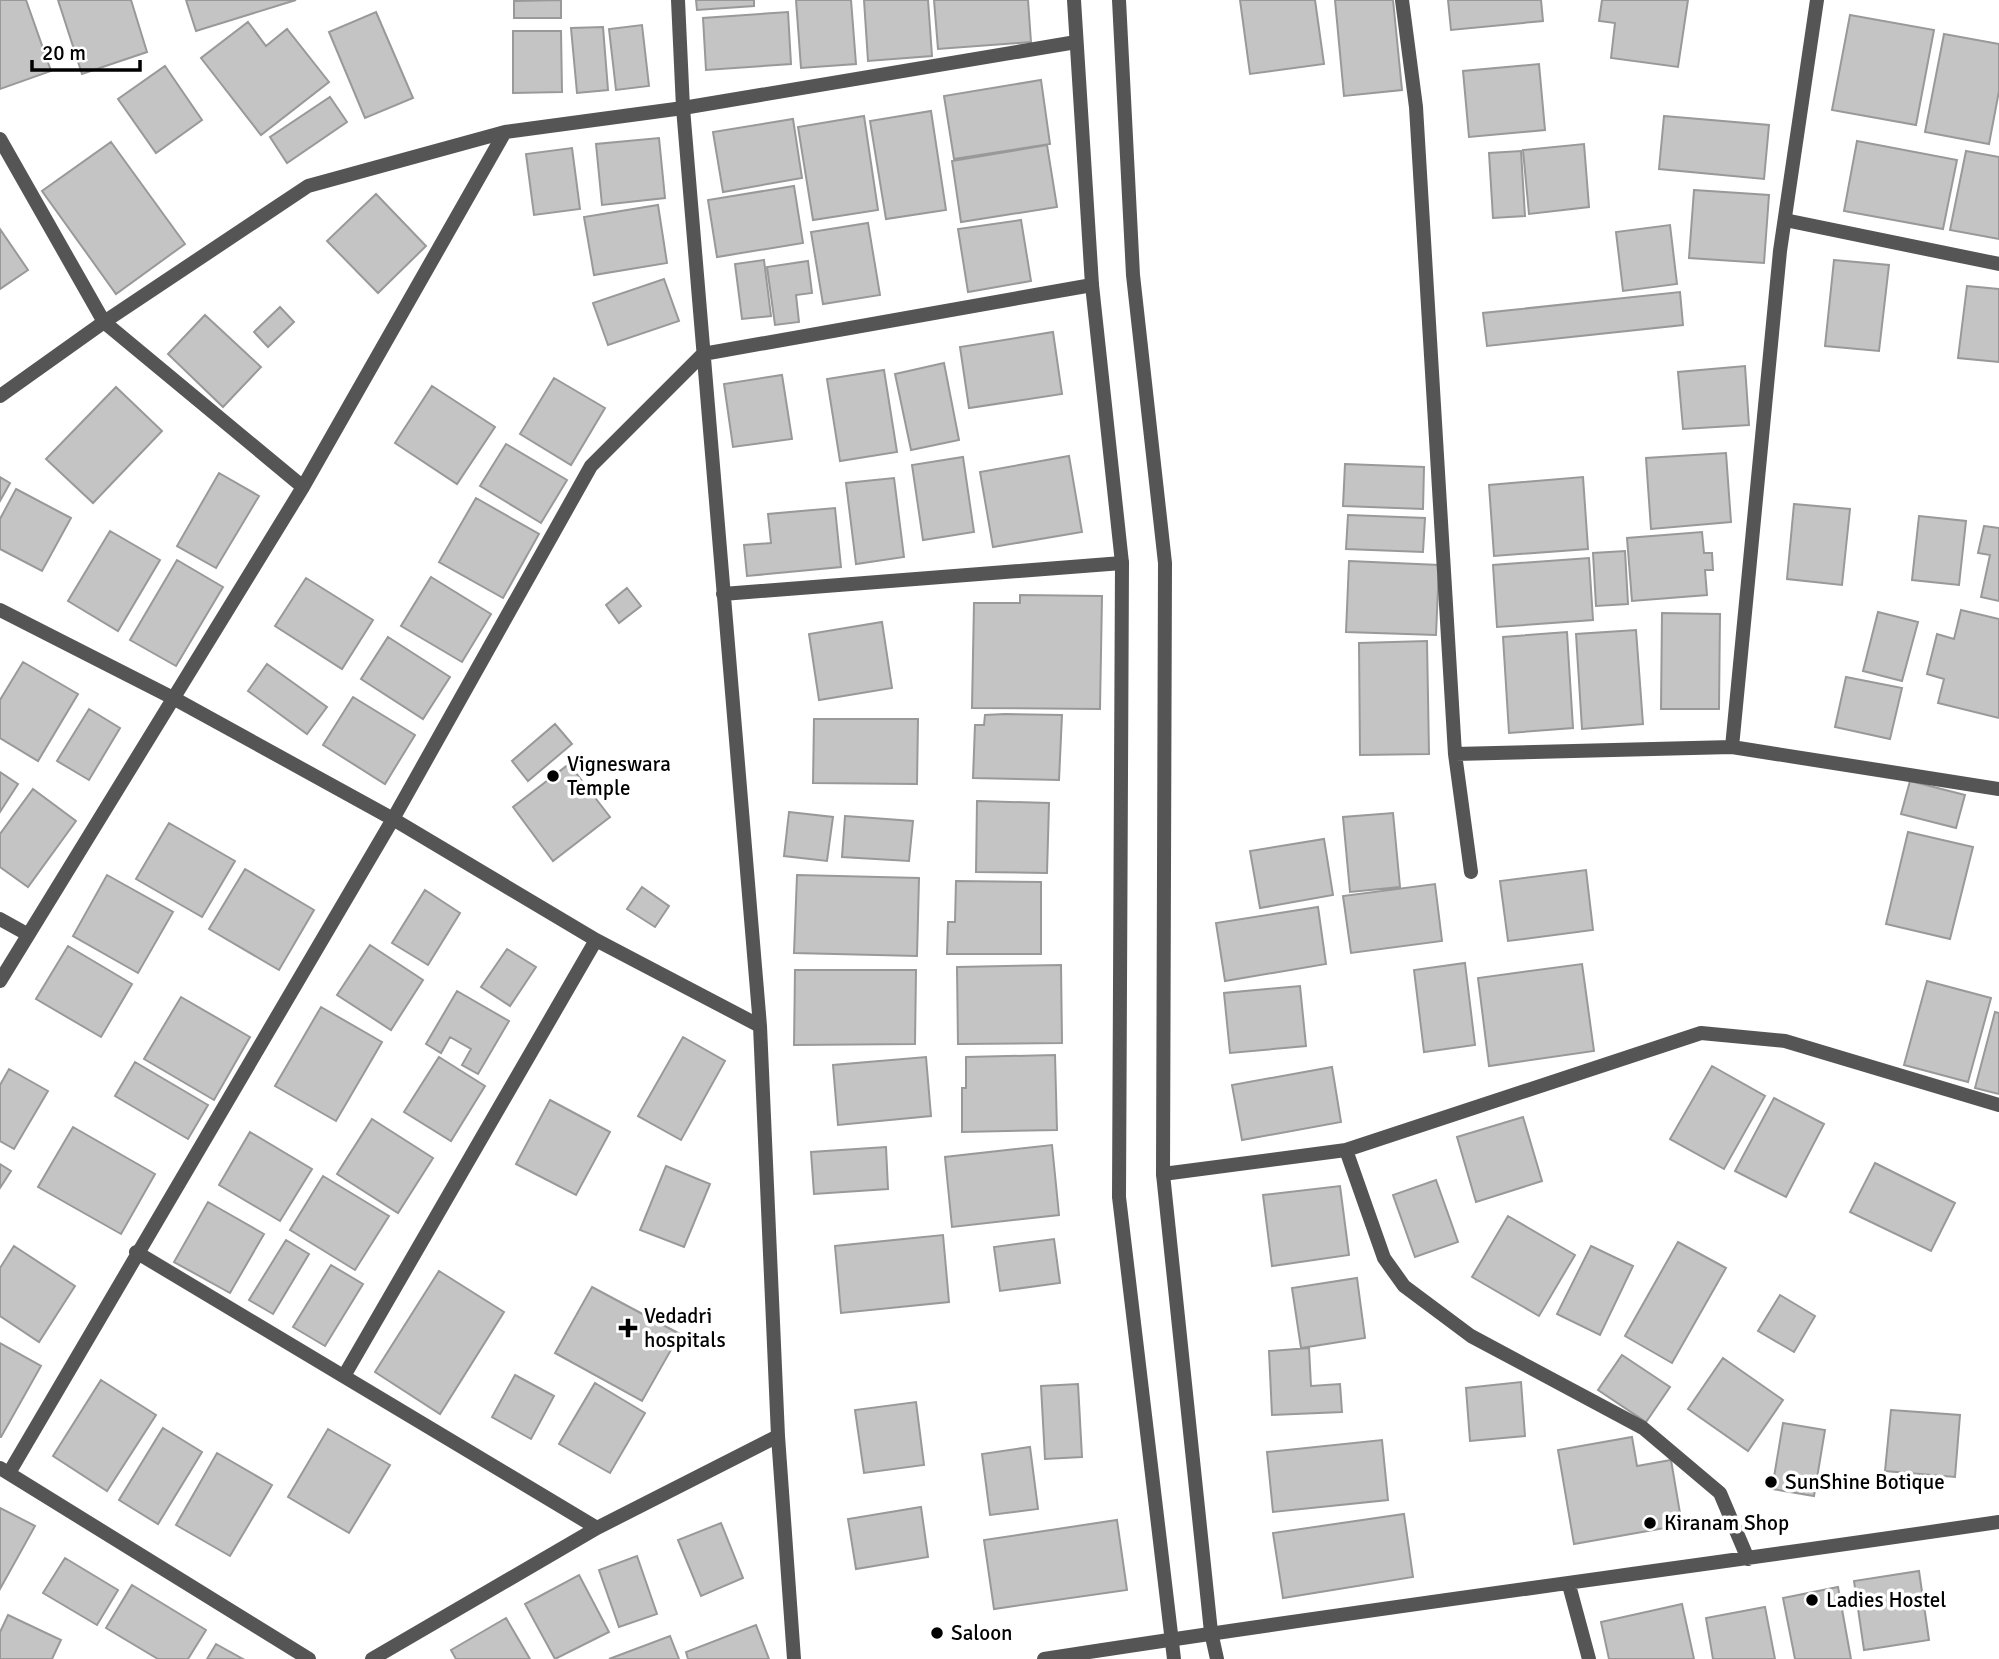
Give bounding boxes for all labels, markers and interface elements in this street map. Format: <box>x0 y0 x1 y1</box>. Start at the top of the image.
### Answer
scale bar <box>32 28 140 72</box>
text: 20 m <box>42 40 86 66</box>
place label: Vigneswara Temple <box>567 751 671 801</box>
marker: Vigneswara Temple <box>545 768 561 784</box>
place label: Vedadri hospitals <box>644 1303 726 1353</box>
marker: Vedadri hospitals <box>618 1318 638 1338</box>
place label: SunShine Botique <box>1785 1469 1945 1495</box>
marker: SunShine Botique <box>1763 1474 1779 1490</box>
place label: Kiranam Shop <box>1664 1510 1789 1536</box>
marker: Kiranam Shop <box>1642 1515 1658 1531</box>
place label: Ladies Hostel <box>1826 1587 1947 1613</box>
marker: Ladies Hostel <box>1804 1592 1820 1608</box>
place label: Saloon <box>951 1620 1013 1646</box>
marker: Saloon <box>929 1625 945 1641</box>

